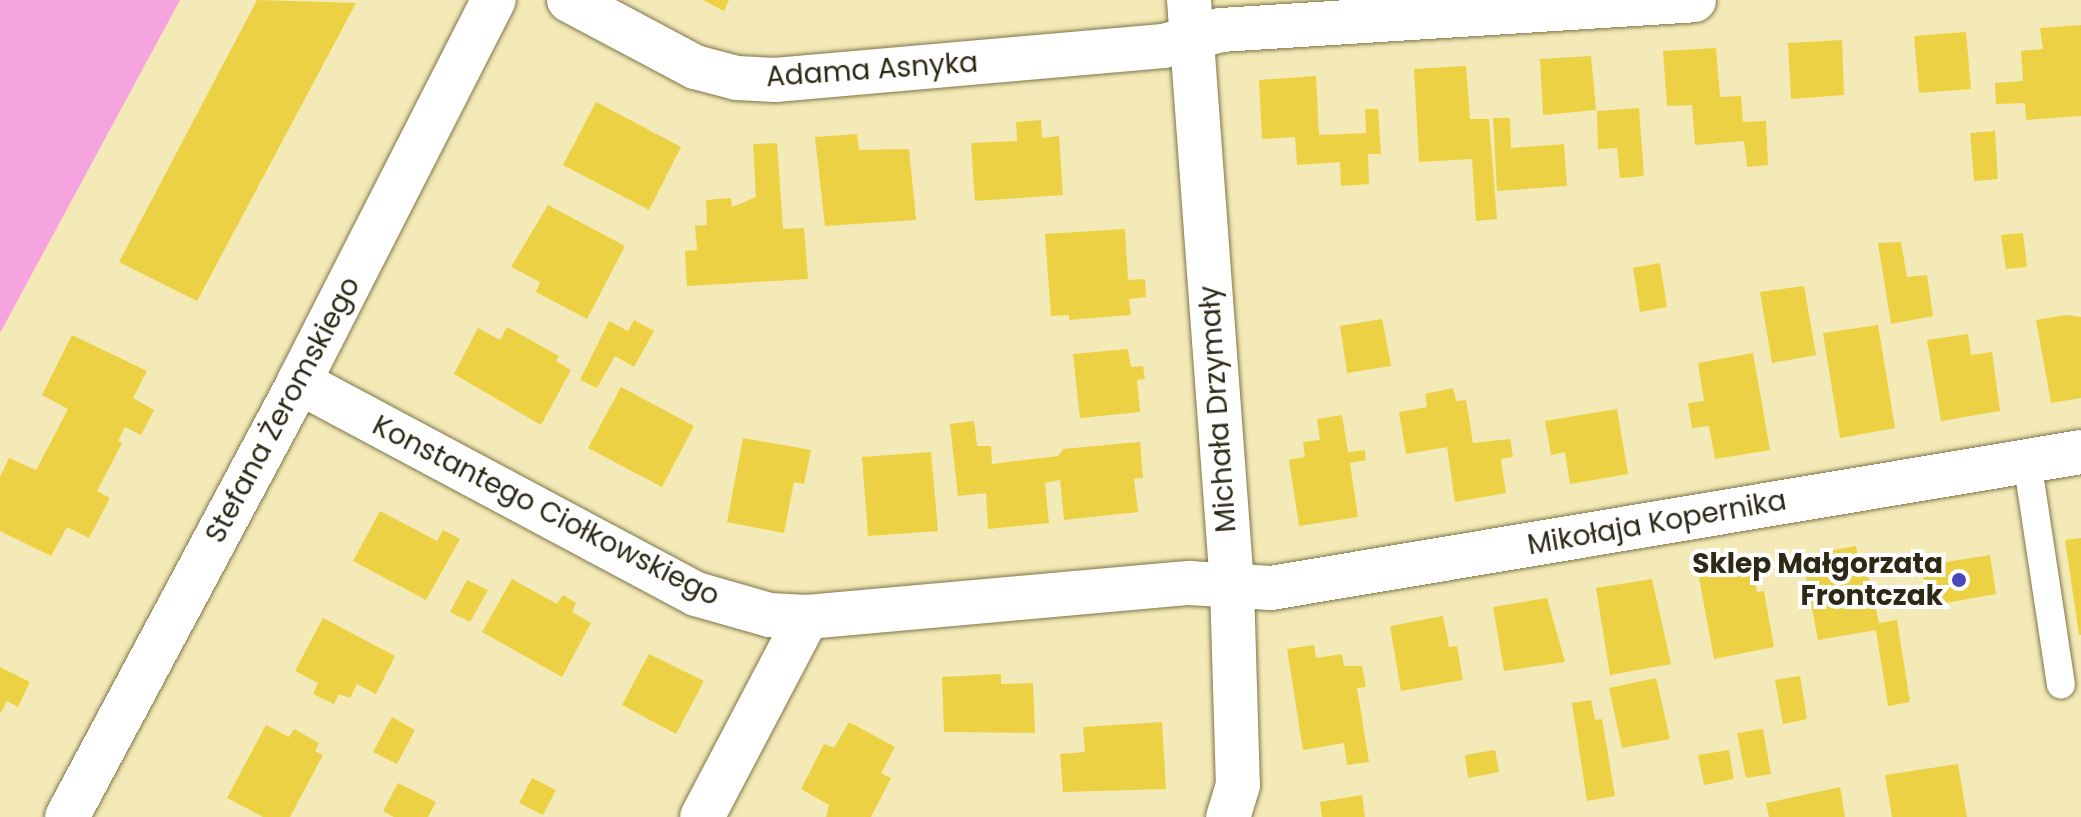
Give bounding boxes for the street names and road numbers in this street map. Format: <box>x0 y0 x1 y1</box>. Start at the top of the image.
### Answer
street label: Adama Asnyka <box>765 46 979 94</box>
street label: Stefana Żeromskiego <box>199 271 367 549</box>
street label: Michała Drzymały <box>1193 284 1243 534</box>
street label: Konstantego Ciołkowskiego <box>367 409 725 613</box>
street label: Mikołaja Kopernika <box>1525 484 1789 562</box>

